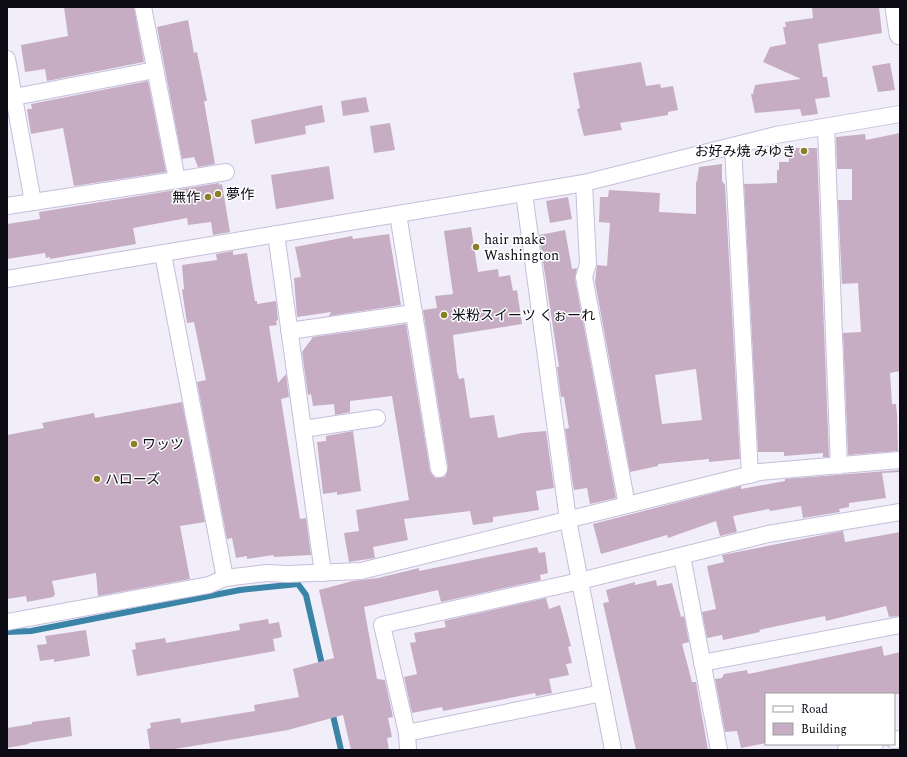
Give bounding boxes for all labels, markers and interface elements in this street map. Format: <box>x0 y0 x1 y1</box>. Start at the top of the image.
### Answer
place label: お好み焼 みゆき <box>695 141 796 162</box>
marker: お好み焼 みゆき <box>799 146 809 156</box>
place label: 夢作 <box>226 184 254 205</box>
place label: 無作 <box>172 187 200 208</box>
marker: 夢作 <box>213 189 223 199</box>
marker: 無作 <box>203 192 213 202</box>
place label: hair make Washington <box>484 229 559 266</box>
marker: hair make Washington <box>471 242 481 252</box>
place label: 米粉スイーツ くぉーれ <box>452 305 595 326</box>
marker: 米粉スイーツ くぉーれ <box>439 310 449 320</box>
place label: ワッツ <box>142 434 184 455</box>
marker: ワッツ <box>129 439 139 449</box>
place label: ハローズ <box>105 469 160 490</box>
marker: ハローズ <box>92 474 102 484</box>
legend <box>765 693 895 745</box>
text: Road <box>801 700 828 719</box>
text: Building <box>801 720 847 739</box>

